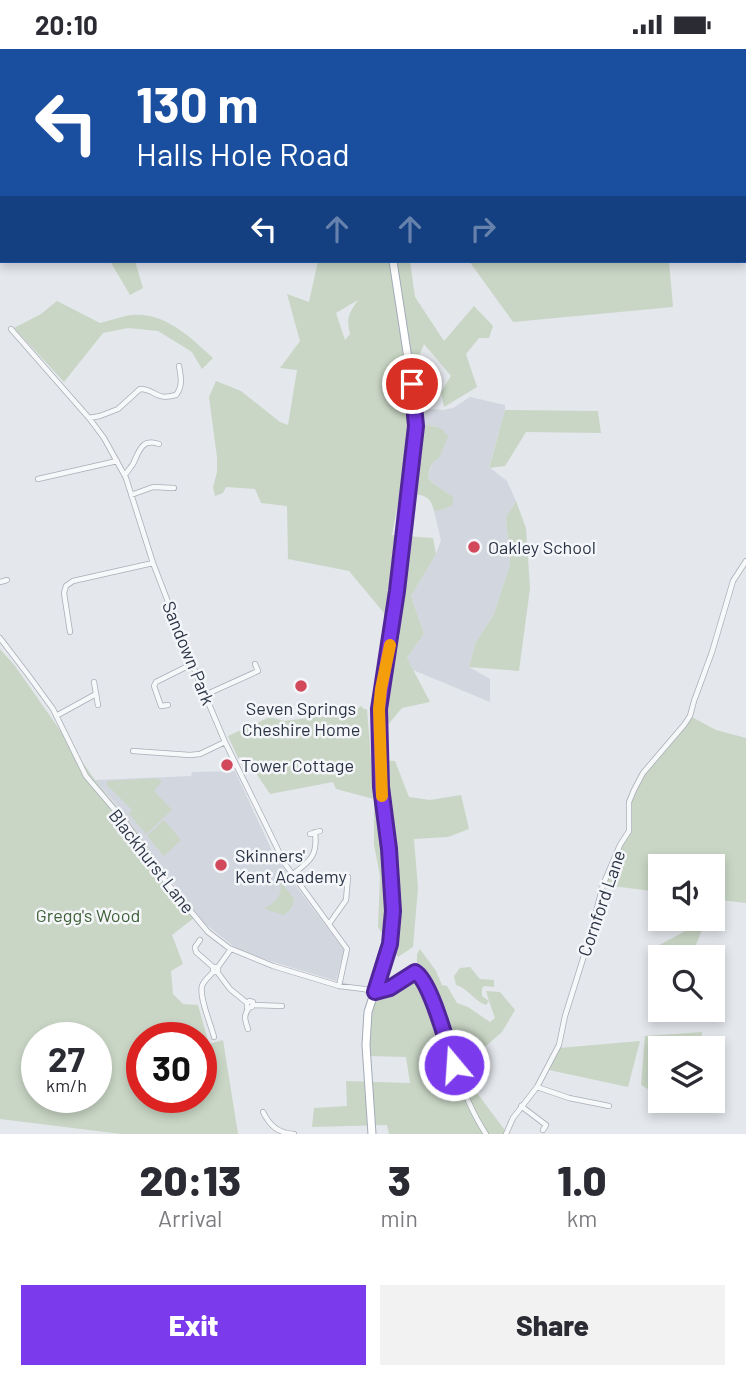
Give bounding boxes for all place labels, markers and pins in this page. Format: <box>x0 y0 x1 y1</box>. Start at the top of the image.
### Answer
pin <box>382 354 442 414</box>
place label: Oakley School <box>488 536 596 558</box>
marker: Oakley School <box>466 539 482 555</box>
marker: Seven Springs Cheshire Home <box>293 678 309 694</box>
place label: Seven Springs Cheshire Home <box>242 697 360 740</box>
place label: Tower Cottage <box>241 754 354 776</box>
marker: Tower Cottage <box>219 757 235 773</box>
place label: Skinners' Kent Academy <box>235 844 347 887</box>
marker: Skinners' Kent Academy <box>213 857 229 873</box>

